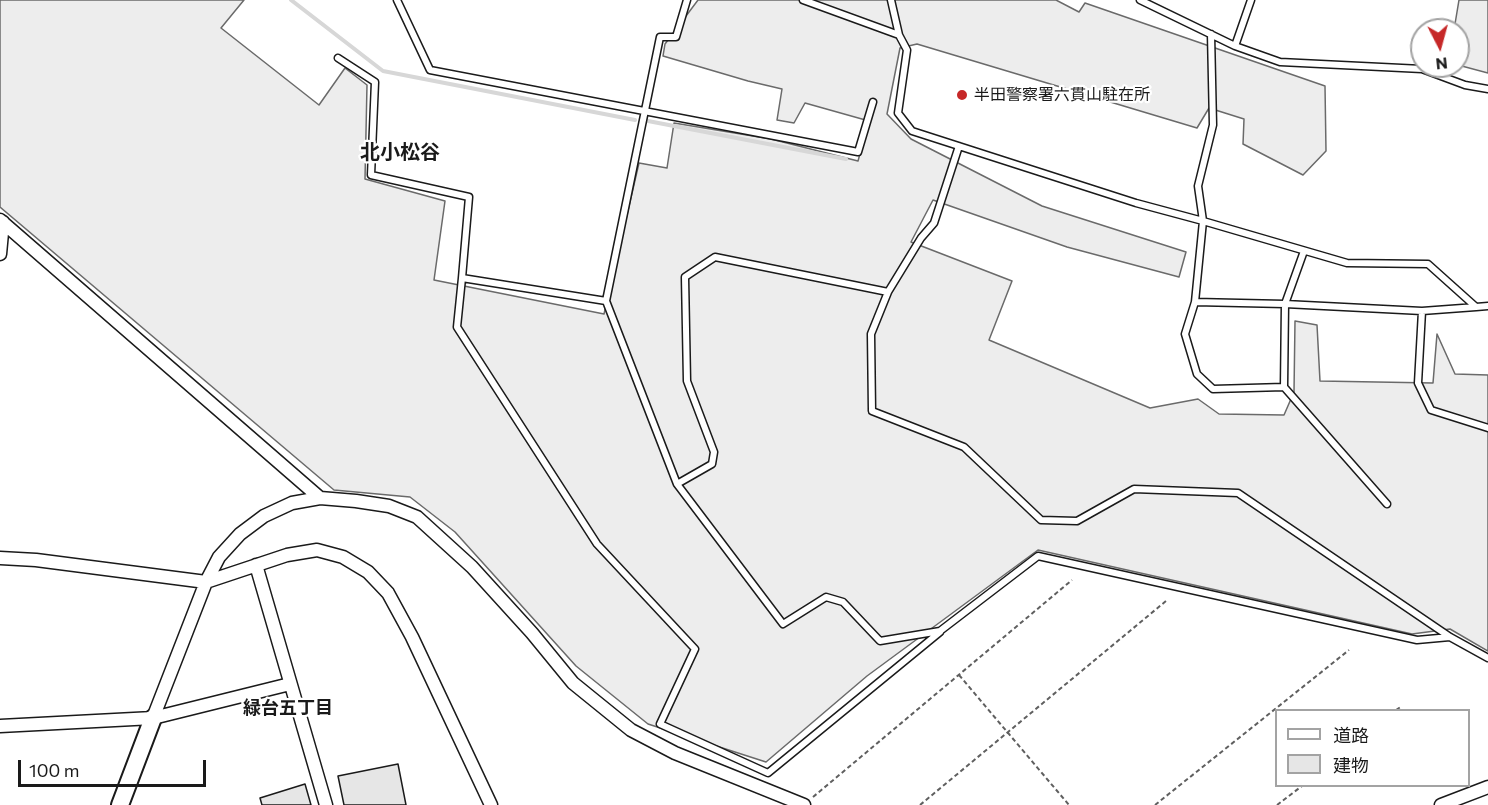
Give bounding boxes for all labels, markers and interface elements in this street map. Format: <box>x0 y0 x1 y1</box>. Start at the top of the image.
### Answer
north arrow <box>1410 18 1470 78</box>
text: N <box>1435 54 1449 74</box>
place label: 半田警察署六貫山駐在所 <box>974 85 1150 105</box>
marker: 半田警察署六貫山駐在所 <box>955 88 969 102</box>
district label: 北小松谷 <box>360 140 440 164</box>
district label: 緑台五丁目 <box>243 697 333 719</box>
legend <box>1275 709 1470 787</box>
text: 道路 <box>1333 724 1369 746</box>
scale bar <box>21 748 208 786</box>
text: 建物 <box>1333 754 1369 776</box>
text: 100 m <box>29 759 79 781</box>

